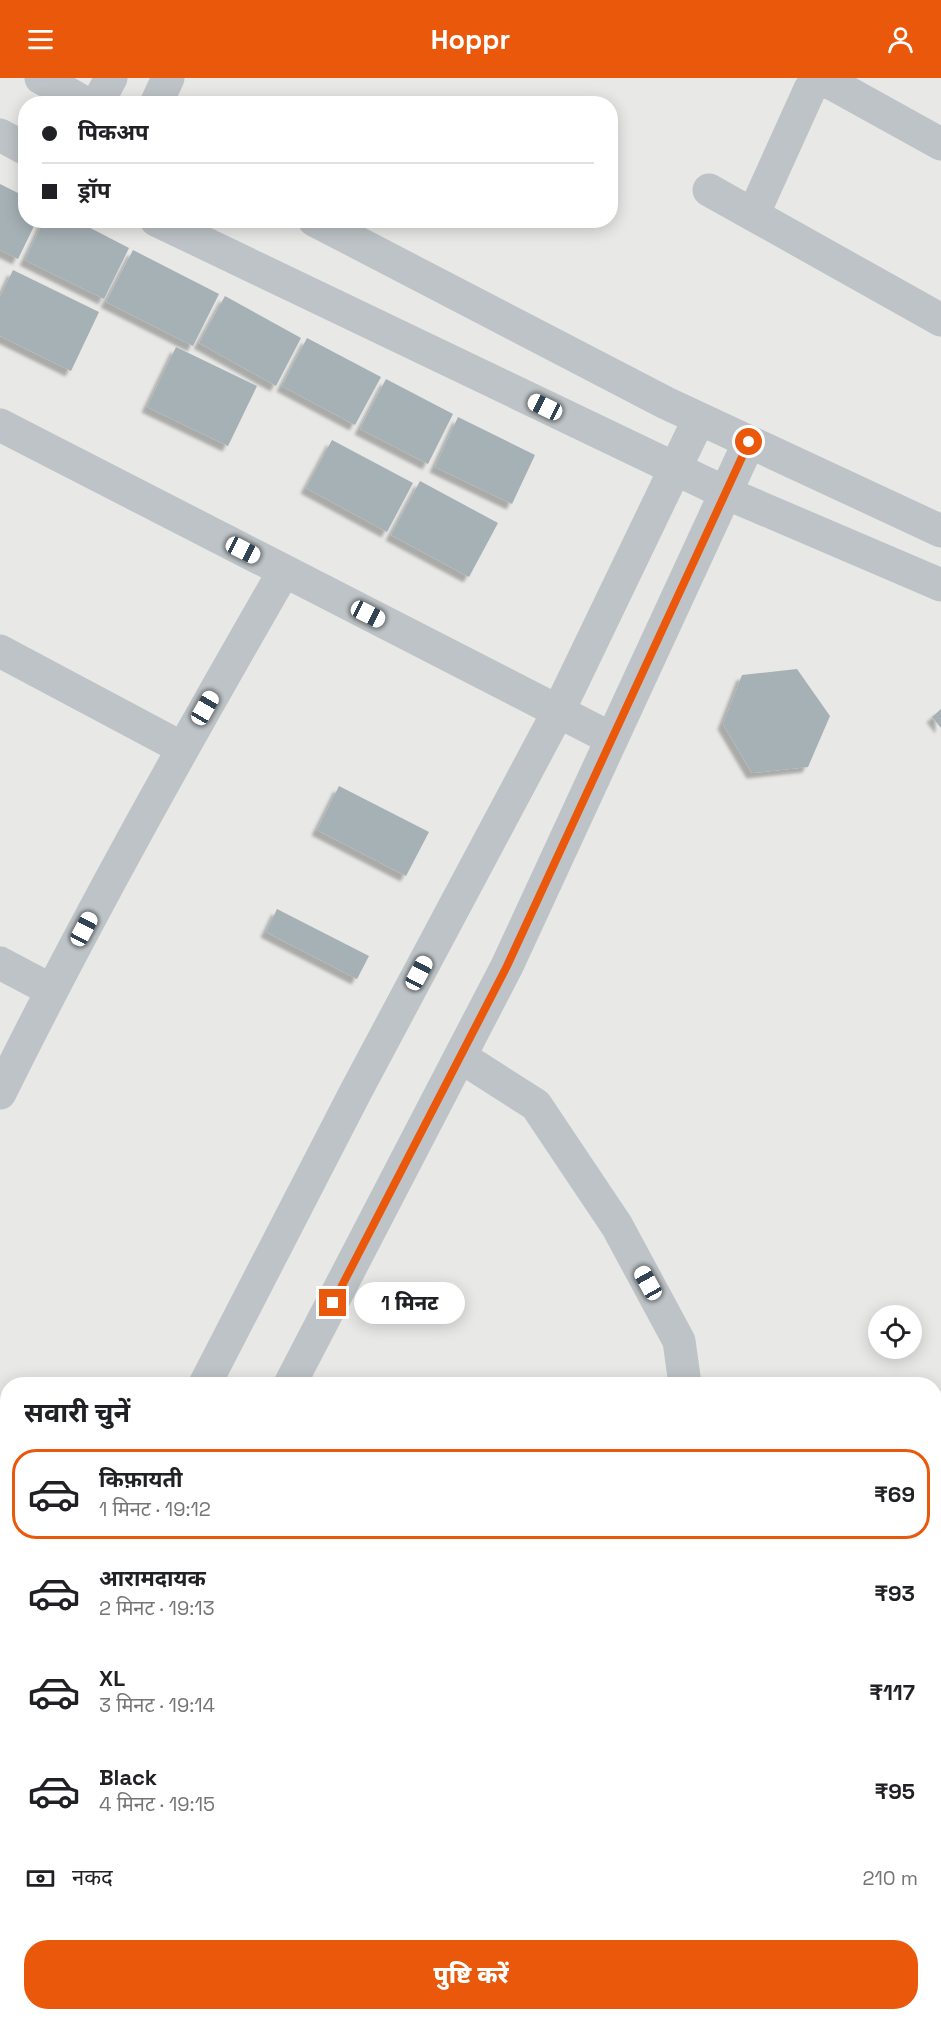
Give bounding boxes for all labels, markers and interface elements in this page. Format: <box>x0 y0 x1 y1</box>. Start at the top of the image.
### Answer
text: Hoppr <box>431 22 510 57</box>
icon: menu <box>24 23 57 56</box>
icon: person <box>884 23 917 56</box>
text: पिकअप <box>78 118 149 146</box>
text: ड्रॉप <box>78 176 111 204</box>
car <box>525 391 565 423</box>
route start <box>735 428 762 455</box>
car <box>223 534 263 566</box>
car <box>348 598 388 630</box>
car <box>188 688 222 728</box>
car <box>68 909 100 949</box>
car <box>403 953 435 993</box>
car <box>631 1263 665 1303</box>
callout: 1 मिनट <box>354 1282 465 1324</box>
route end <box>319 1289 346 1316</box>
text: 1 मिनट <box>381 1290 438 1316</box>
map controls <box>868 1305 922 1359</box>
button: locate <box>868 1305 922 1359</box>
text: सवारी चुनें <box>24 1395 130 1430</box>
text: किफ़ायती <box>99 1465 183 1493</box>
icon: car <box>27 1467 81 1521</box>
text: ₹69 <box>874 1480 915 1508</box>
text: 1 मिनट · 19:12 <box>99 1496 211 1522</box>
text: आरामदायक <box>99 1564 206 1592</box>
icon: car <box>27 1566 81 1620</box>
text: ₹93 <box>874 1579 915 1607</box>
text: 2 मिनट · 19:13 <box>99 1595 215 1621</box>
text: XL <box>99 1664 125 1692</box>
icon: car <box>27 1665 81 1719</box>
text: ₹117 <box>869 1678 915 1706</box>
text: 3 मिनट · 19:14 <box>99 1692 215 1718</box>
text: Black <box>99 1763 157 1791</box>
icon: car <box>27 1764 81 1818</box>
text: ₹95 <box>875 1777 915 1805</box>
text: 4 मिनट · 19:15 <box>99 1791 215 1817</box>
icon: cash <box>24 1862 57 1895</box>
text: नकद <box>72 1863 113 1891</box>
text: 210 m <box>862 1865 918 1891</box>
button: पुष्टि करें <box>24 1940 918 2009</box>

